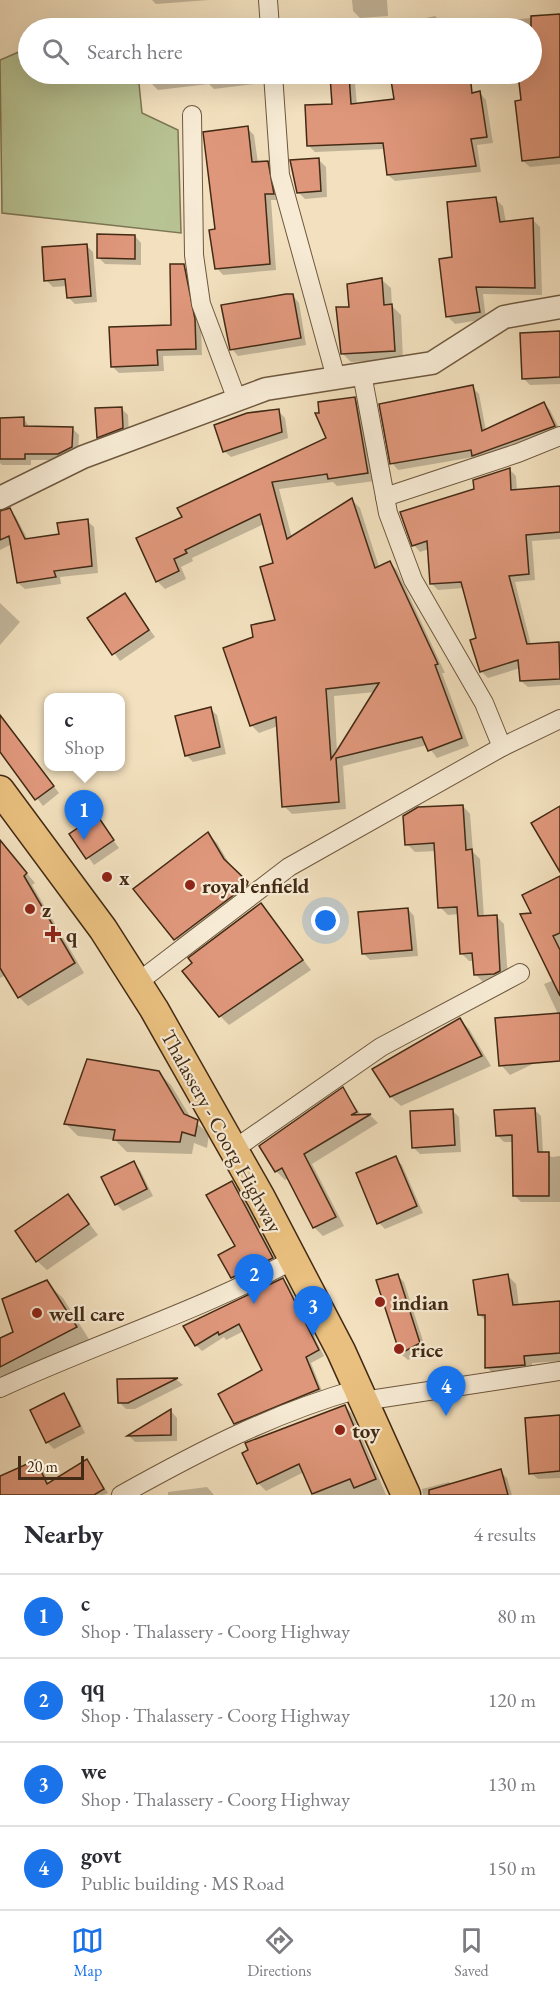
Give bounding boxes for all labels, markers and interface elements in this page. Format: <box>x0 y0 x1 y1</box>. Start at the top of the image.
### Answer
search box <box>18 18 542 84</box>
icon: search <box>39 35 72 68</box>
text: Search here <box>87 37 182 66</box>
popup <box>44 693 125 771</box>
text: c <box>65 705 74 734</box>
text: Shop <box>65 734 104 760</box>
pin: 1 <box>64 790 104 840</box>
place label: x <box>119 864 130 891</box>
marker: x <box>100 870 114 884</box>
place label: royal enfield <box>202 872 310 899</box>
marker: royal enfield <box>183 878 197 892</box>
place label: z <box>42 896 51 923</box>
marker: z <box>23 902 37 916</box>
your location <box>311 906 340 935</box>
place label: q <box>66 921 78 948</box>
marker: q <box>44 925 62 943</box>
street label: Thalassery - Coorg Highway <box>155 1025 289 1238</box>
pin: 2 <box>234 1254 274 1304</box>
pin: 3 <box>294 1286 332 1336</box>
place label: indian <box>392 1289 449 1316</box>
marker: indian <box>373 1295 387 1309</box>
place label: well care <box>49 1300 125 1327</box>
marker: well care <box>30 1306 44 1320</box>
place label: rice <box>411 1336 443 1363</box>
marker: rice <box>392 1342 406 1356</box>
pin: 4 <box>426 1366 466 1416</box>
place label: toy <box>352 1417 381 1444</box>
marker: toy <box>333 1423 347 1437</box>
scale bar <box>18 1453 84 1480</box>
text: 20 m <box>27 1456 58 1477</box>
text: Nearby <box>24 1517 104 1551</box>
text: 4 results <box>473 1521 536 1547</box>
text: c <box>81 1589 90 1618</box>
text: 1 <box>38 1603 49 1629</box>
text: 80 m <box>497 1603 536 1629</box>
text: Shop · Thalassery - Coorg Highway <box>81 1618 350 1644</box>
text: qq <box>81 1673 105 1702</box>
text: 2 <box>38 1687 49 1713</box>
text: 120 m <box>488 1687 536 1713</box>
text: Shop · Thalassery - Coorg Highway <box>81 1702 350 1728</box>
text: we <box>81 1757 106 1786</box>
text: 3 <box>38 1771 49 1797</box>
text: 130 m <box>488 1771 536 1797</box>
text: Shop · Thalassery - Coorg Highway <box>81 1786 350 1812</box>
text: govt <box>81 1841 121 1870</box>
text: 4 <box>38 1855 49 1881</box>
text: 150 m <box>488 1855 536 1881</box>
text: Public building · MS Road <box>81 1870 284 1896</box>
tab: Map <box>71 1924 104 1981</box>
tab: Directions <box>247 1924 312 1981</box>
tab: Saved <box>454 1924 489 1981</box>

